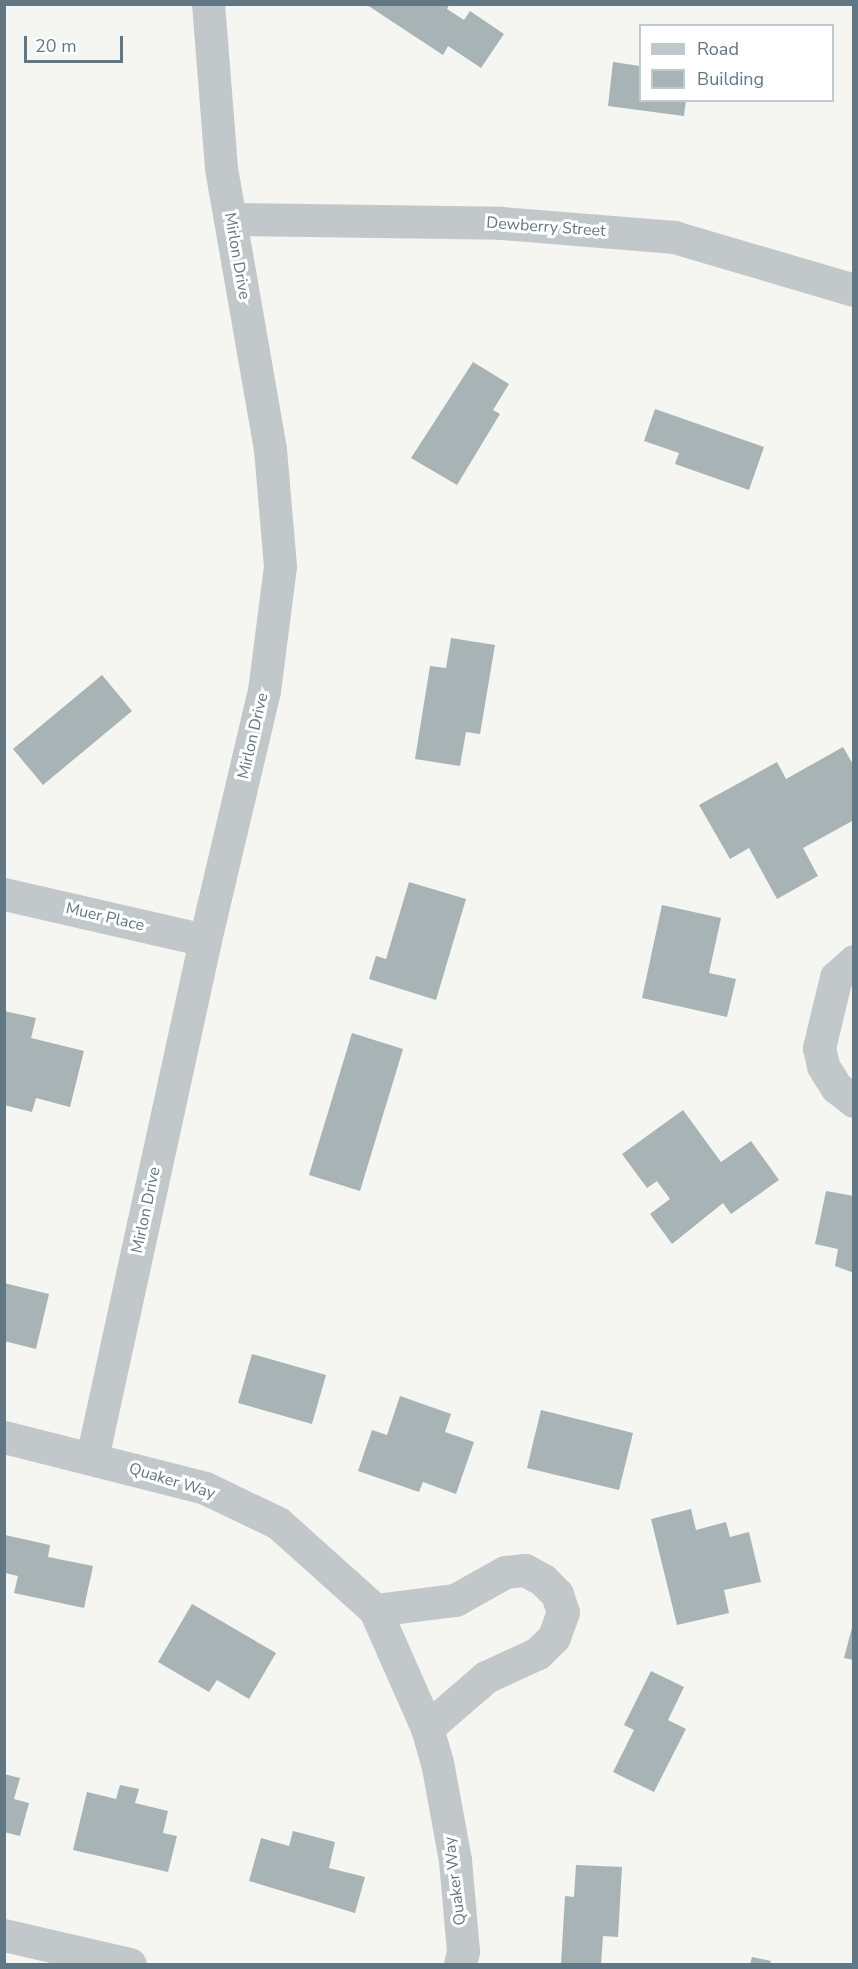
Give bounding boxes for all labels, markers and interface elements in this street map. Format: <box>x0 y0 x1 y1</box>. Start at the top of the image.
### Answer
scale bar <box>27 24 126 62</box>
legend <box>639 24 834 102</box>
text: 20 m <box>35 34 77 58</box>
text: Road <box>697 37 739 61</box>
text: Building <box>697 67 764 91</box>
street label: Mirlon Drive <box>220 211 254 301</box>
street label: Dewberry Street <box>486 213 606 241</box>
street label: Mirlon Drive <box>234 691 272 781</box>
street label: Muer Place <box>64 899 146 935</box>
street label: Mirlon Drive <box>127 1165 165 1255</box>
street label: Quaker Way <box>127 1459 217 1503</box>
street label: Quaker Way <box>440 1836 470 1926</box>

